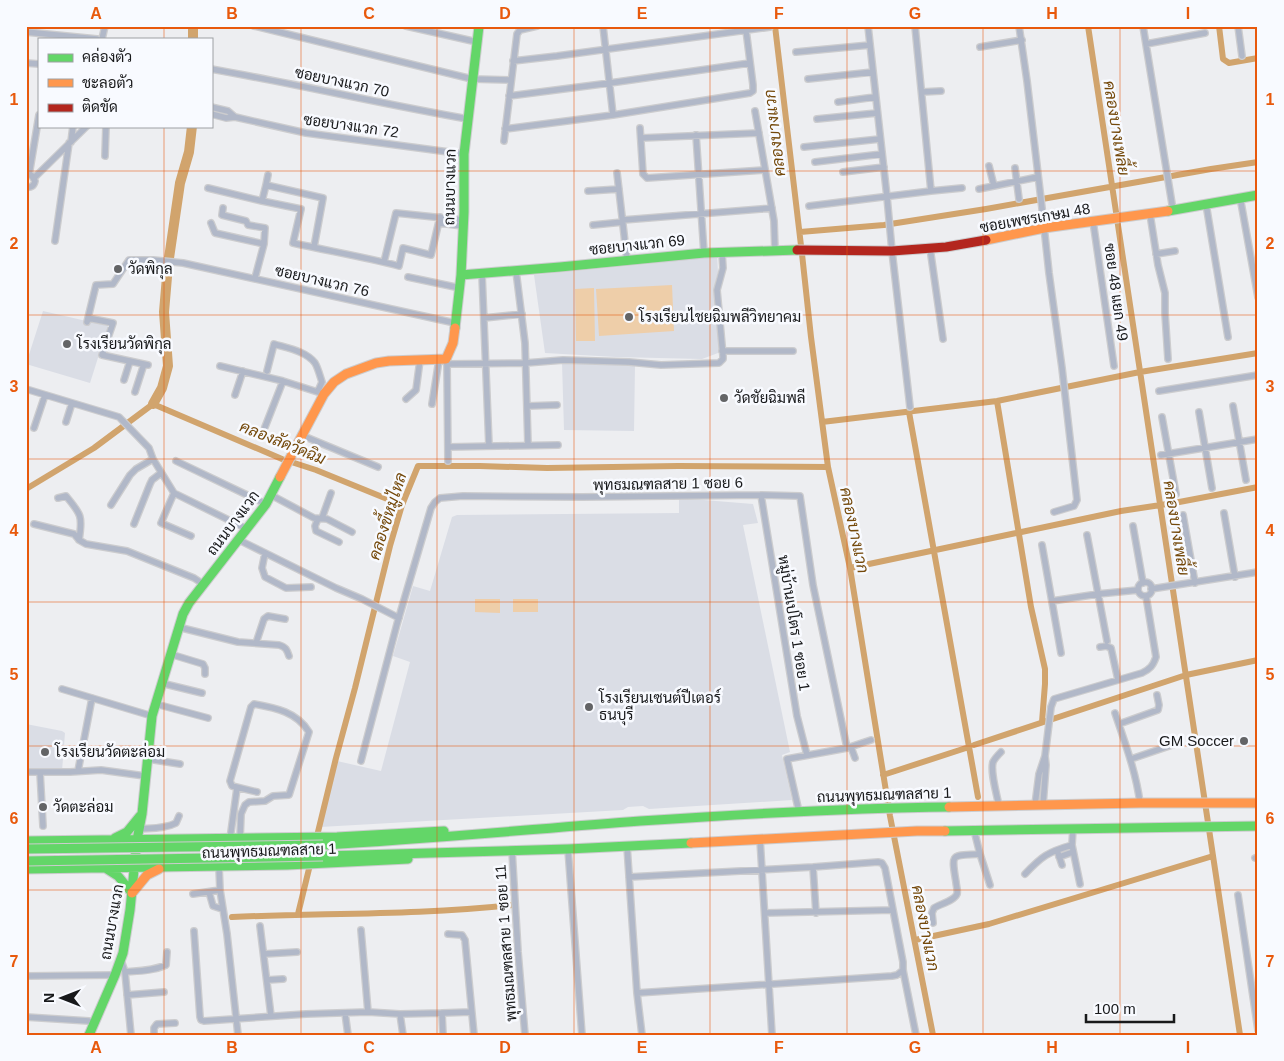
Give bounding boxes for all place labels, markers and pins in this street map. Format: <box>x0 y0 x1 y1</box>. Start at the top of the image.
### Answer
place label: วัดพิกุล <box>128 260 173 280</box>
marker: วัดพิกุล <box>112 263 124 275</box>
place label: โรงเรียนไชยฉิมพลีวิทยาคม <box>638 307 801 325</box>
marker: โรงเรียนไชยฉิมพลีวิทยาคม <box>623 311 635 323</box>
place label: โรงเรียนวัดพิกุล <box>76 334 172 355</box>
marker: โรงเรียนวัดพิกุล <box>61 338 73 350</box>
place label: วัดชัยฉิมพลี <box>734 388 806 406</box>
marker: วัดชัยฉิมพลี <box>718 392 730 404</box>
place label: โรงเรียนเซนต์ปีเตอร์ ธนบุรี <box>598 688 721 726</box>
marker: โรงเรียนเซนต์ปีเตอร์ ธนบุรี <box>583 701 595 713</box>
place label: GM Soccer <box>1159 732 1234 749</box>
marker: GM Soccer <box>1238 735 1250 747</box>
place label: โรงเรียนวัดตะล่อม <box>54 742 165 760</box>
marker: โรงเรียนวัดตะล่อม <box>39 746 51 758</box>
place label: วัดตะล่อม <box>53 797 113 815</box>
marker: วัดตะล่อม <box>37 801 49 813</box>

